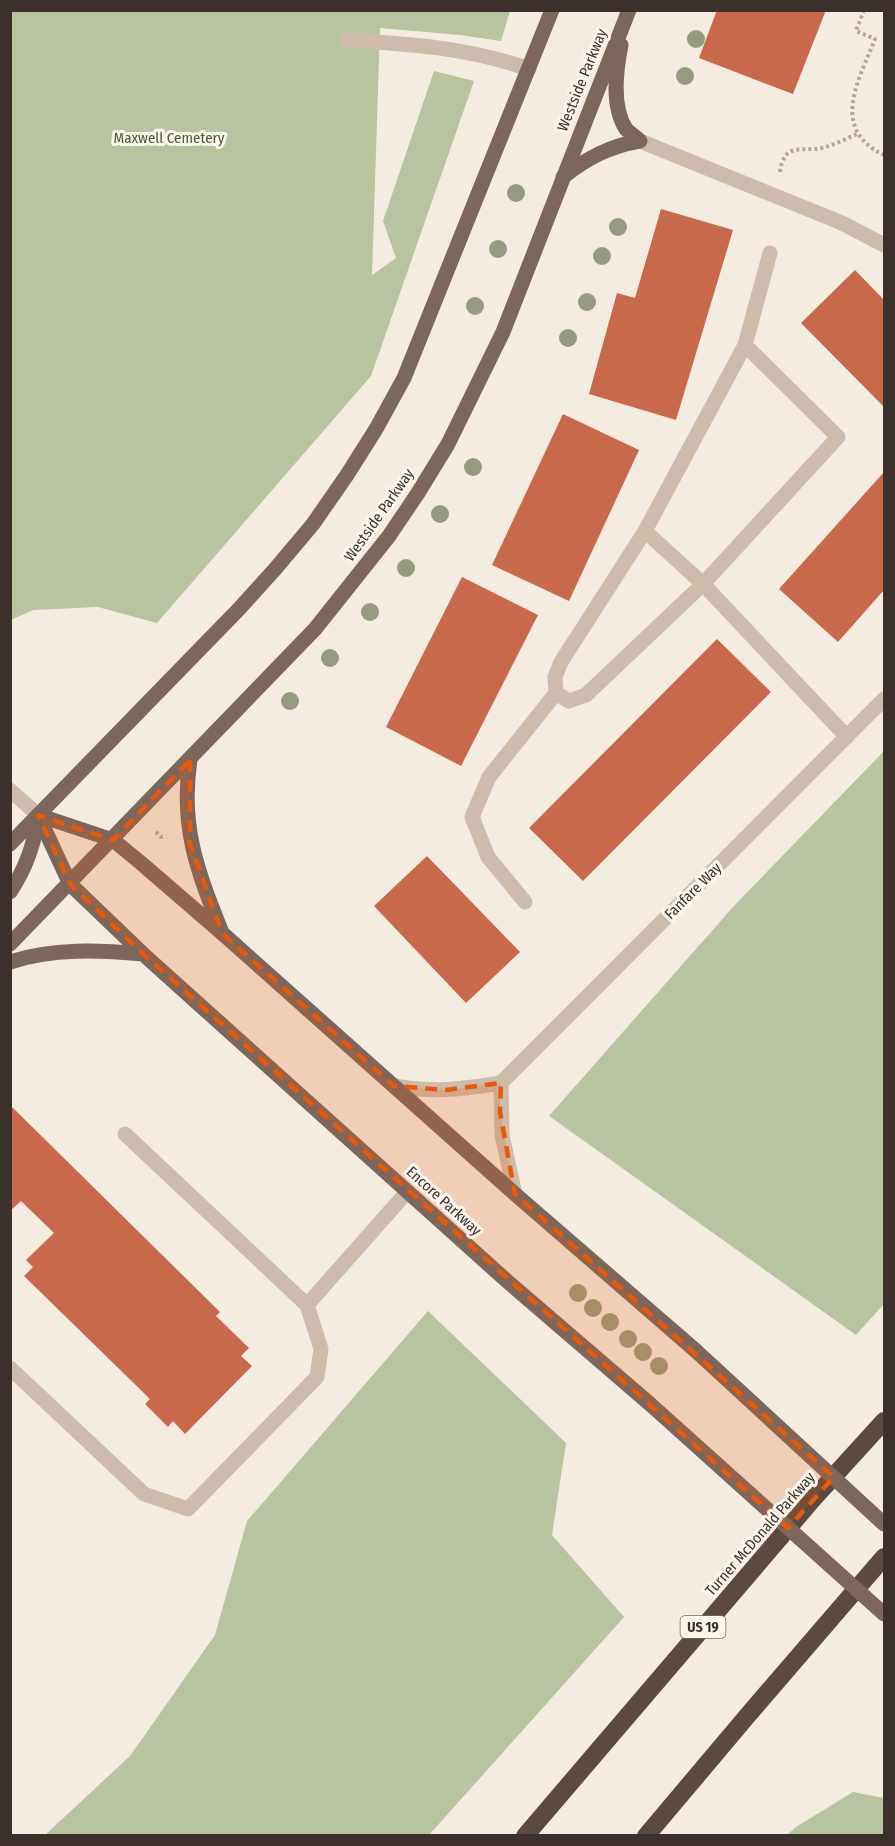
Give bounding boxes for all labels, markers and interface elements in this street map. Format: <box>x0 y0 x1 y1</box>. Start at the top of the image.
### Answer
street label: Westside Parkway <box>553 26 611 134</box>
park label: Maxwell Cemetery <box>114 129 225 147</box>
street label: Westside Parkway <box>340 465 418 565</box>
street label: Fanfare Way <box>661 859 725 923</box>
street label: Encore Parkway <box>403 1163 485 1240</box>
street label: Turner McDonald Parkway <box>701 1468 819 1599</box>
road number: US 19 <box>680 1616 726 1638</box>

